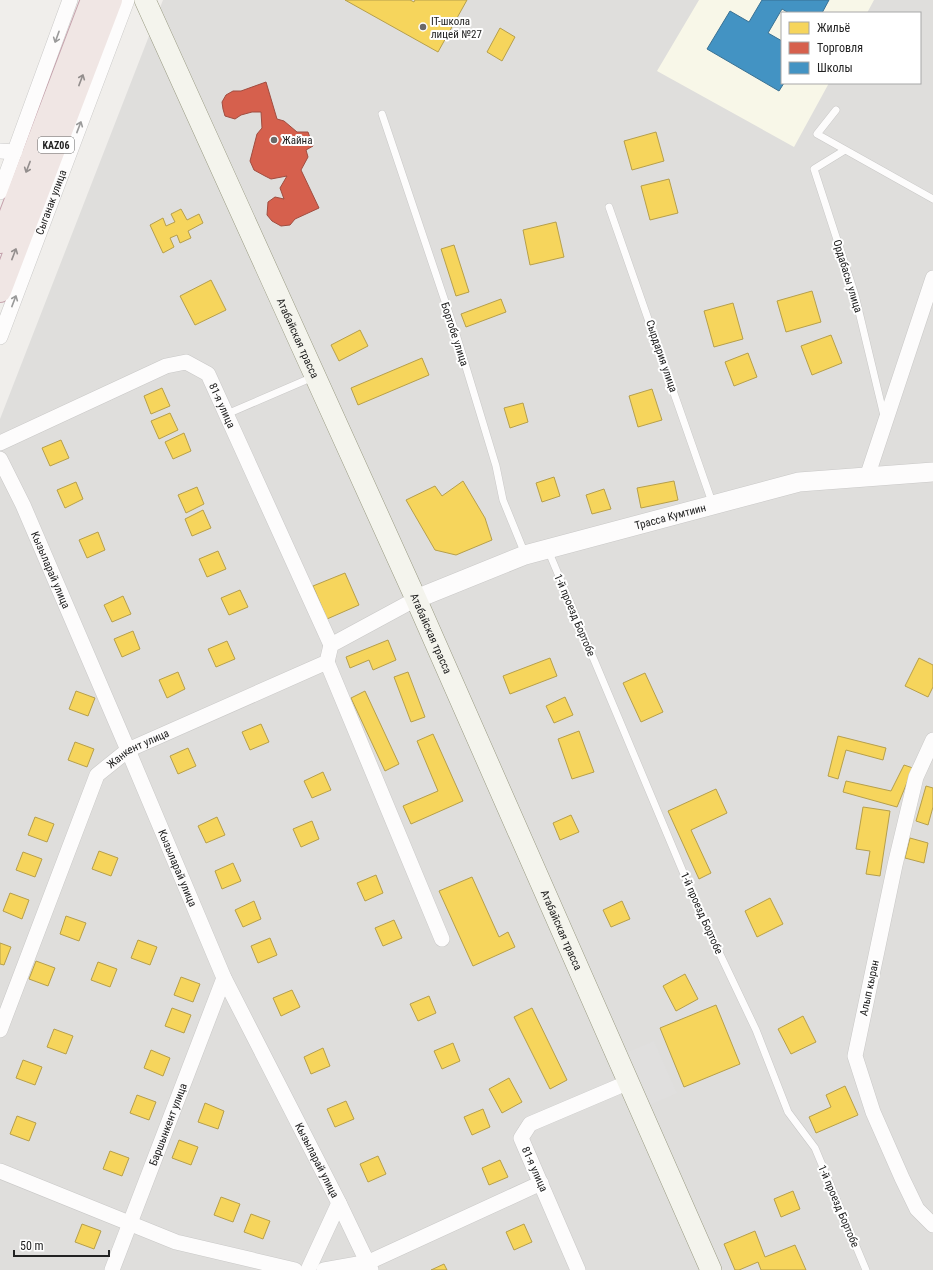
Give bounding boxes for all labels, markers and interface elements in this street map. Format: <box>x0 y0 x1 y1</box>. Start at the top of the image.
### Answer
legend <box>781 12 921 84</box>
place label: IT-школа лицей №27 <box>431 15 482 41</box>
text: Жильё <box>817 21 850 35</box>
marker: IT-школа лицей №27 <box>418 22 428 32</box>
one-way arrow <box>52 30 60 42</box>
text: Торговля <box>817 41 863 55</box>
text: Школы <box>817 61 853 75</box>
one-way arrow <box>77 75 85 87</box>
one-way arrow <box>76 121 84 133</box>
place label: Жайна <box>282 134 312 147</box>
marker: Жайна <box>269 135 279 145</box>
road number: KАZ06 <box>38 137 74 153</box>
one-way arrow <box>24 161 32 173</box>
street label: Сыганак улица <box>33 168 69 237</box>
street label: Ордабасы улица <box>830 238 865 314</box>
one-way arrow <box>10 249 18 261</box>
one-way arrow <box>10 295 18 307</box>
street label: Атабайская трасса <box>274 296 321 380</box>
street label: Бортобе улица <box>438 301 471 368</box>
street label: Сырдария улица <box>643 318 680 394</box>
street label: 81-я улица <box>206 381 238 430</box>
street label: Трасса Кумтиин <box>634 501 707 532</box>
street label: Кызыларай улица <box>28 530 73 611</box>
street label: 1-й проезд Бортобе <box>551 572 598 658</box>
street label: Атабайская трасса <box>407 591 454 676</box>
street label: Жанкент улица <box>104 727 171 771</box>
street label: Кызыларай улица <box>155 828 199 909</box>
street label: 1-й проезд Бортобе <box>678 870 725 956</box>
street label: Атабайская трасса <box>538 888 584 972</box>
street label: Алып кыран <box>857 959 882 1017</box>
street label: Баршынкент улица <box>147 1081 190 1168</box>
street label: Кызыларай улица <box>292 1121 341 1200</box>
street label: 81-я улица <box>519 1145 550 1194</box>
street label: 1-й проезд Бортобе <box>815 1163 862 1249</box>
scale bar <box>14 1232 109 1258</box>
text: 50 m <box>20 1239 44 1253</box>

